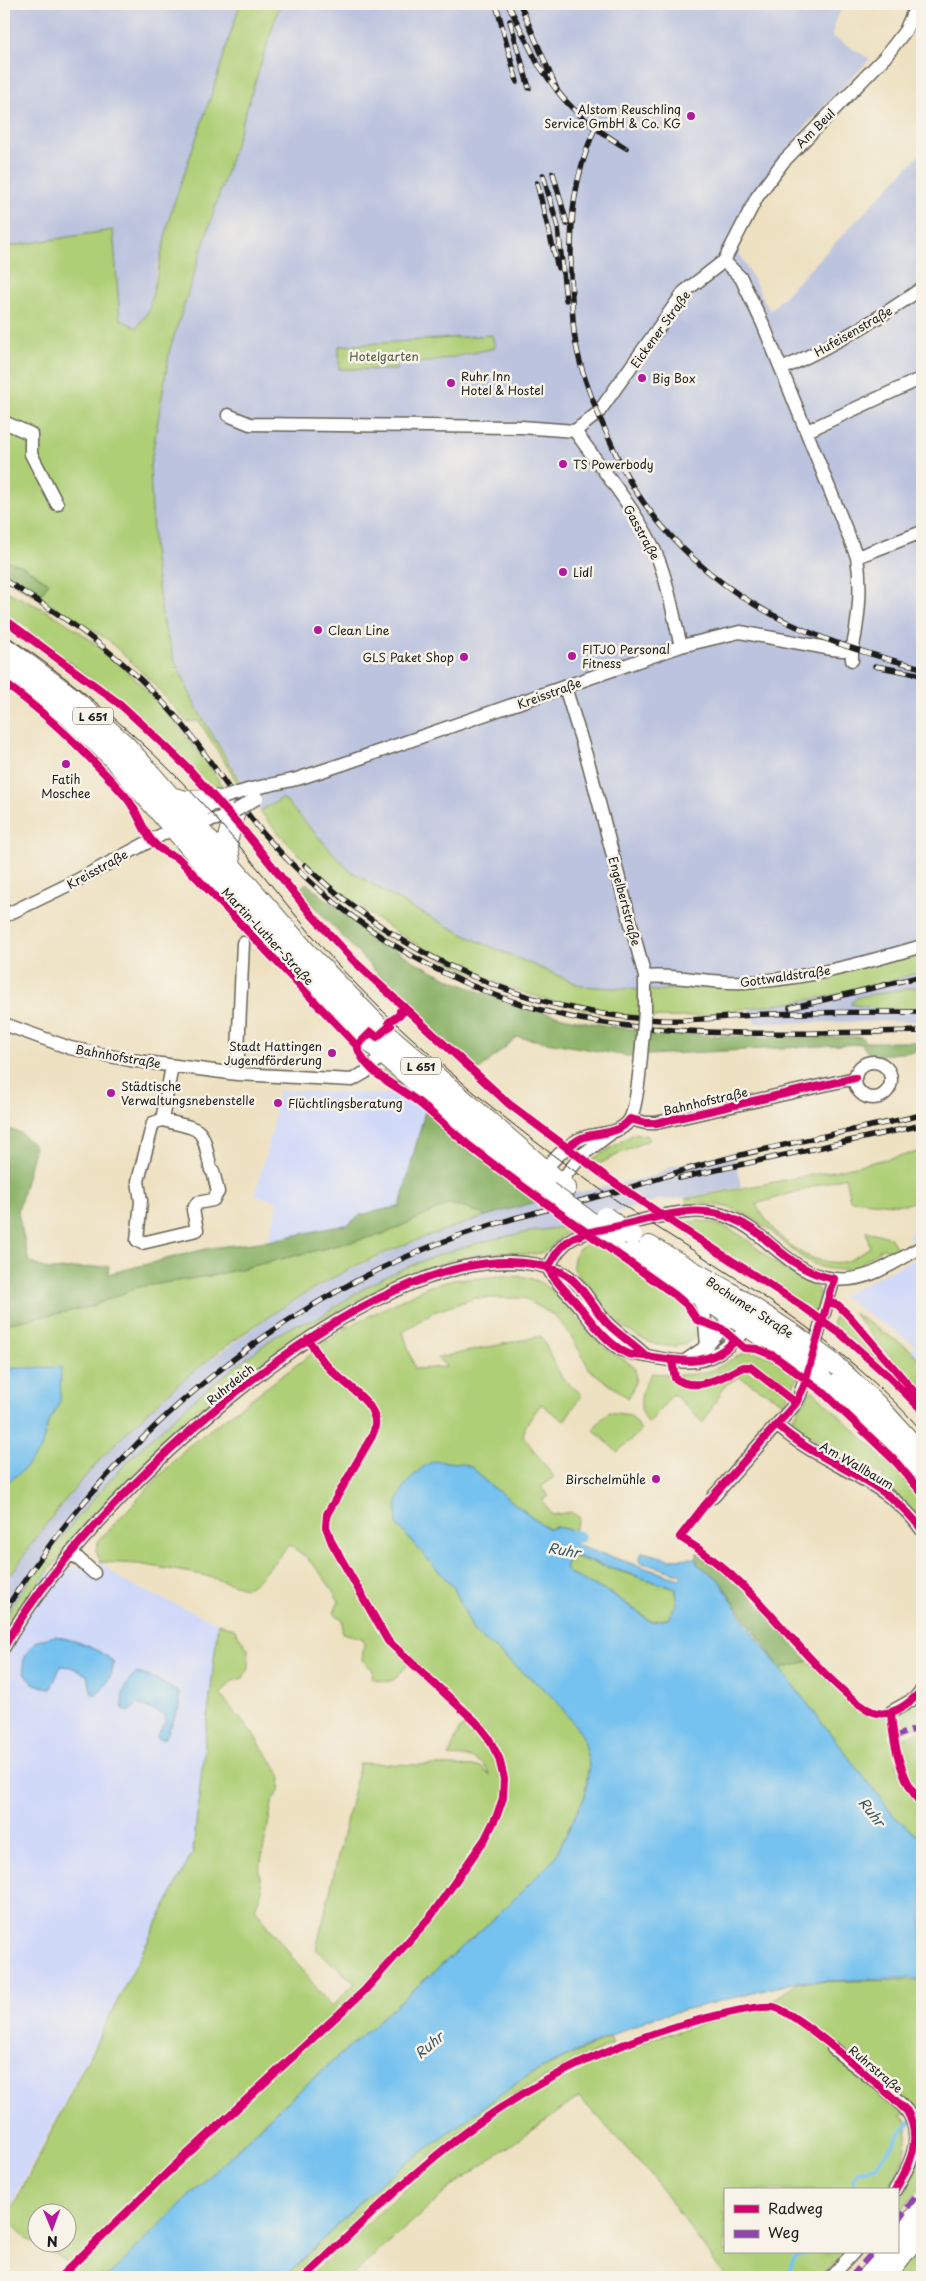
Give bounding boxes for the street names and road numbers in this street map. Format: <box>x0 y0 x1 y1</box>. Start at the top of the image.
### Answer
street label: Am Beul <box>791 104 839 152</box>
street label: Eickener Straße <box>626 287 694 371</box>
street label: Hufeisenstraße <box>811 301 895 361</box>
street label: Gasstraße <box>619 501 665 563</box>
street label: Kreisstraße <box>514 673 584 713</box>
road number: L 651 <box>73 708 113 724</box>
street label: Kreisstraße <box>63 845 131 893</box>
street label: Engelbertstraße <box>604 854 646 948</box>
street label: Martin-Luther-Straße <box>218 883 318 989</box>
street label: Gottwaldstraße <box>739 961 831 991</box>
street label: Bahnhofstraße <box>74 1040 162 1072</box>
road number: L 651 <box>401 1058 441 1074</box>
street label: Bahnhofstraße <box>661 1082 749 1120</box>
street label: Bochumer Straße <box>703 1272 797 1342</box>
street label: Ruhrdeich <box>202 1359 258 1409</box>
street label: Am Wallbaum <box>817 1437 897 1493</box>
street label: Ruhrstraße <box>845 2041 907 2097</box>

